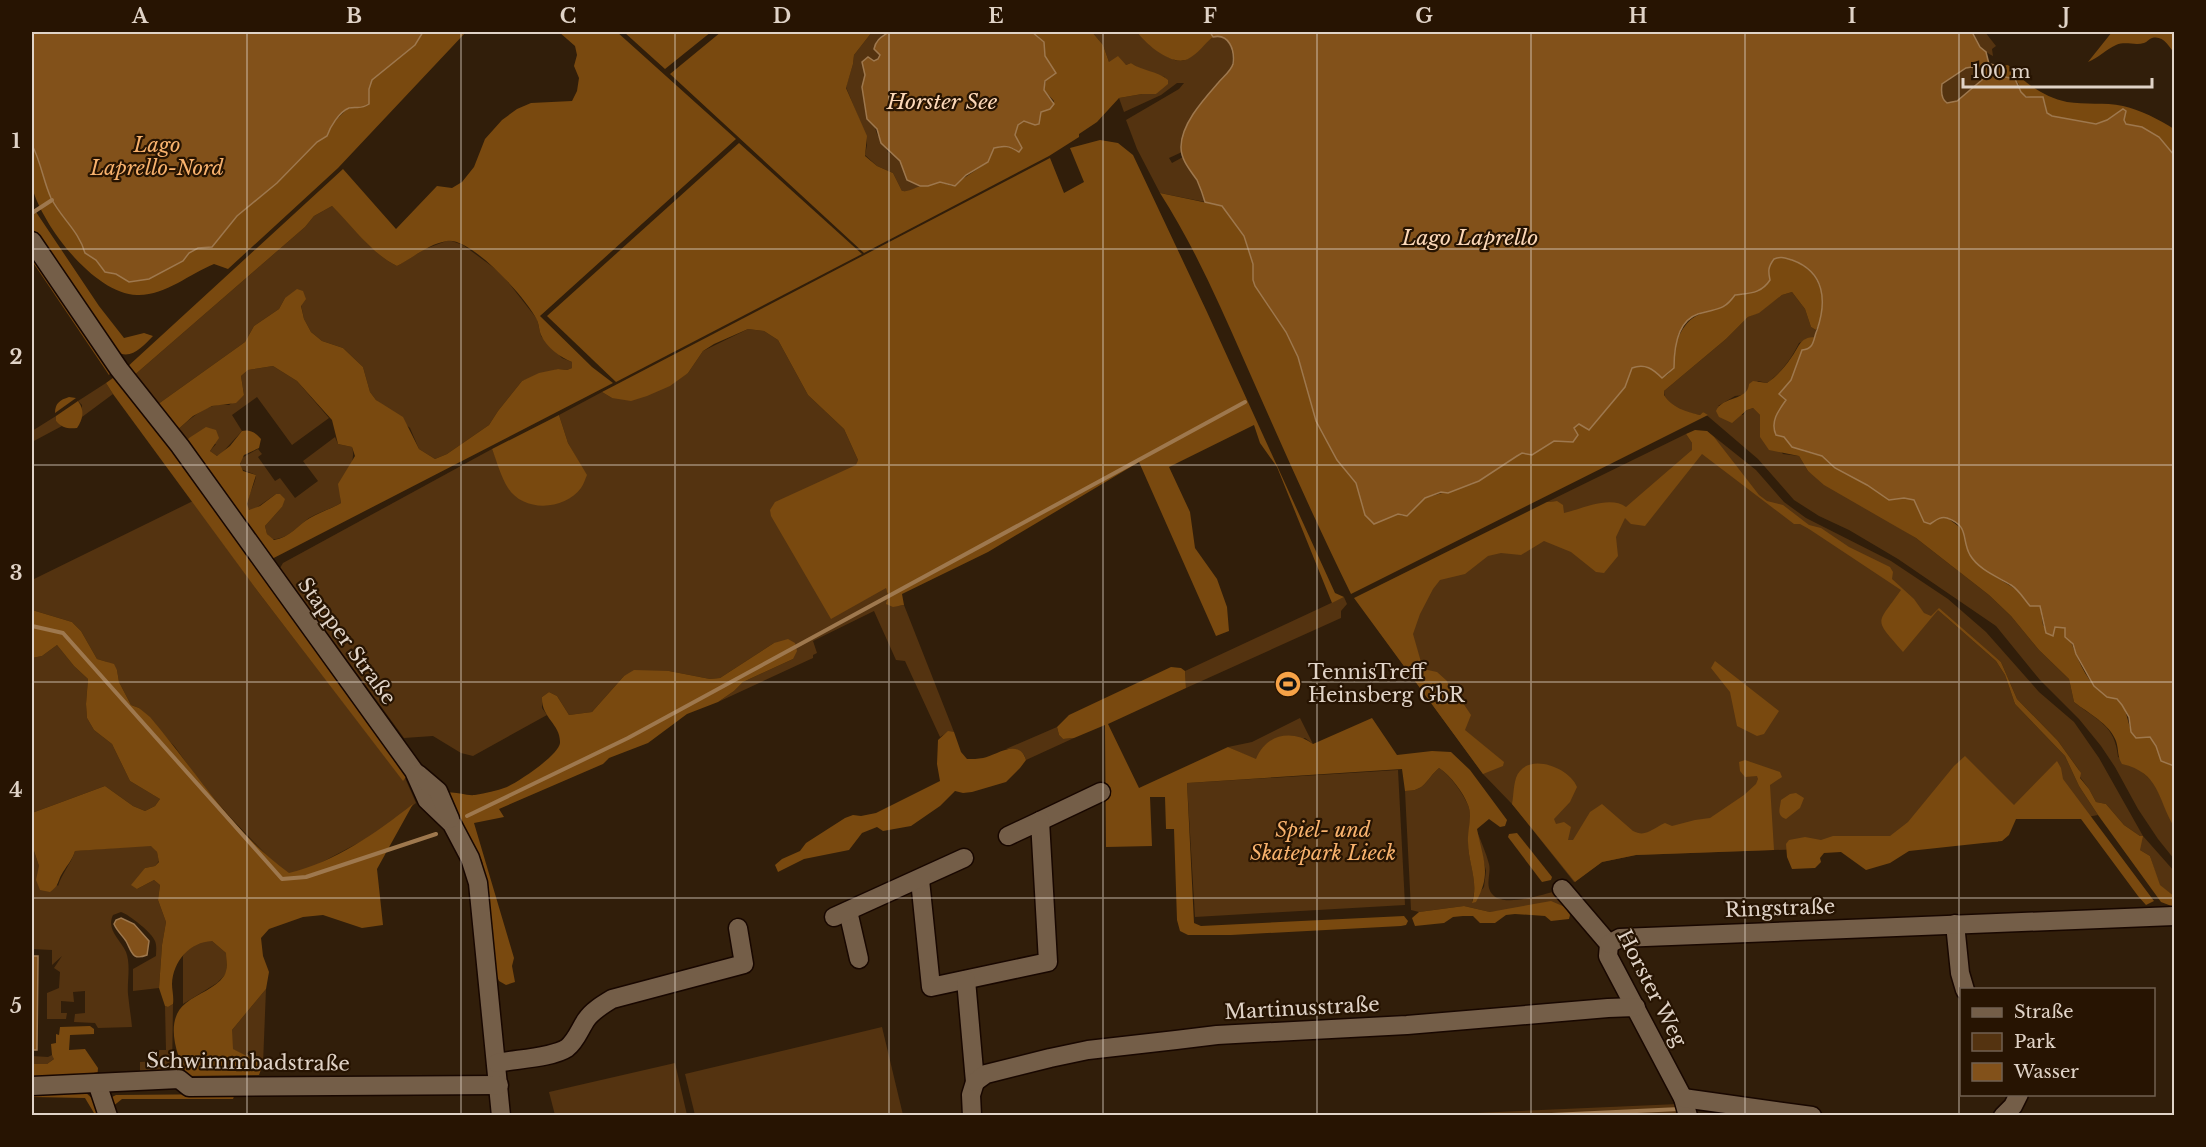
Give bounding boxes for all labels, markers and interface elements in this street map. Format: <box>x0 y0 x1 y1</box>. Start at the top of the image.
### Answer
text: A <box>131 4 149 28</box>
text: B <box>346 4 362 28</box>
text: C <box>560 4 576 28</box>
text: D <box>773 4 791 28</box>
text: E <box>988 4 1004 28</box>
text: F <box>1203 4 1217 28</box>
text: G <box>1415 4 1433 28</box>
text: H <box>1629 4 1648 28</box>
text: I <box>1848 4 1856 28</box>
text: J <box>2058 4 2070 28</box>
scale bar <box>1963 51 2152 89</box>
text: 100 m <box>1972 61 2030 83</box>
water label: Horster See <box>886 89 998 115</box>
text: 1 <box>12 129 21 153</box>
park label: Lago Laprello-Nord <box>89 133 224 180</box>
water label: Lago Laprello <box>1401 225 1538 251</box>
text: 2 <box>9 345 23 369</box>
text: 3 <box>10 561 22 585</box>
street label: Stapper Straße <box>293 573 401 709</box>
place label: TennisTreff Heinsberg GbR <box>1308 660 1466 707</box>
sports icon: TennisTreff Heinsberg GbR <box>1273 669 1303 699</box>
text: 4 <box>9 778 23 802</box>
park label: Spiel- und Skatepark Lieck <box>1250 818 1396 865</box>
street label: Ringstraße <box>1724 894 1836 922</box>
street label: Horster Weg <box>1612 925 1692 1051</box>
legend <box>1960 988 2155 1096</box>
street label: Martinusstraße <box>1224 992 1380 1024</box>
text: 5 <box>10 994 22 1018</box>
text: Straße <box>2014 1001 2074 1023</box>
text: Park <box>2014 1031 2056 1053</box>
street label: Schwimmbadstraße <box>146 1048 350 1076</box>
text: Wasser <box>2013 1061 2079 1083</box>

